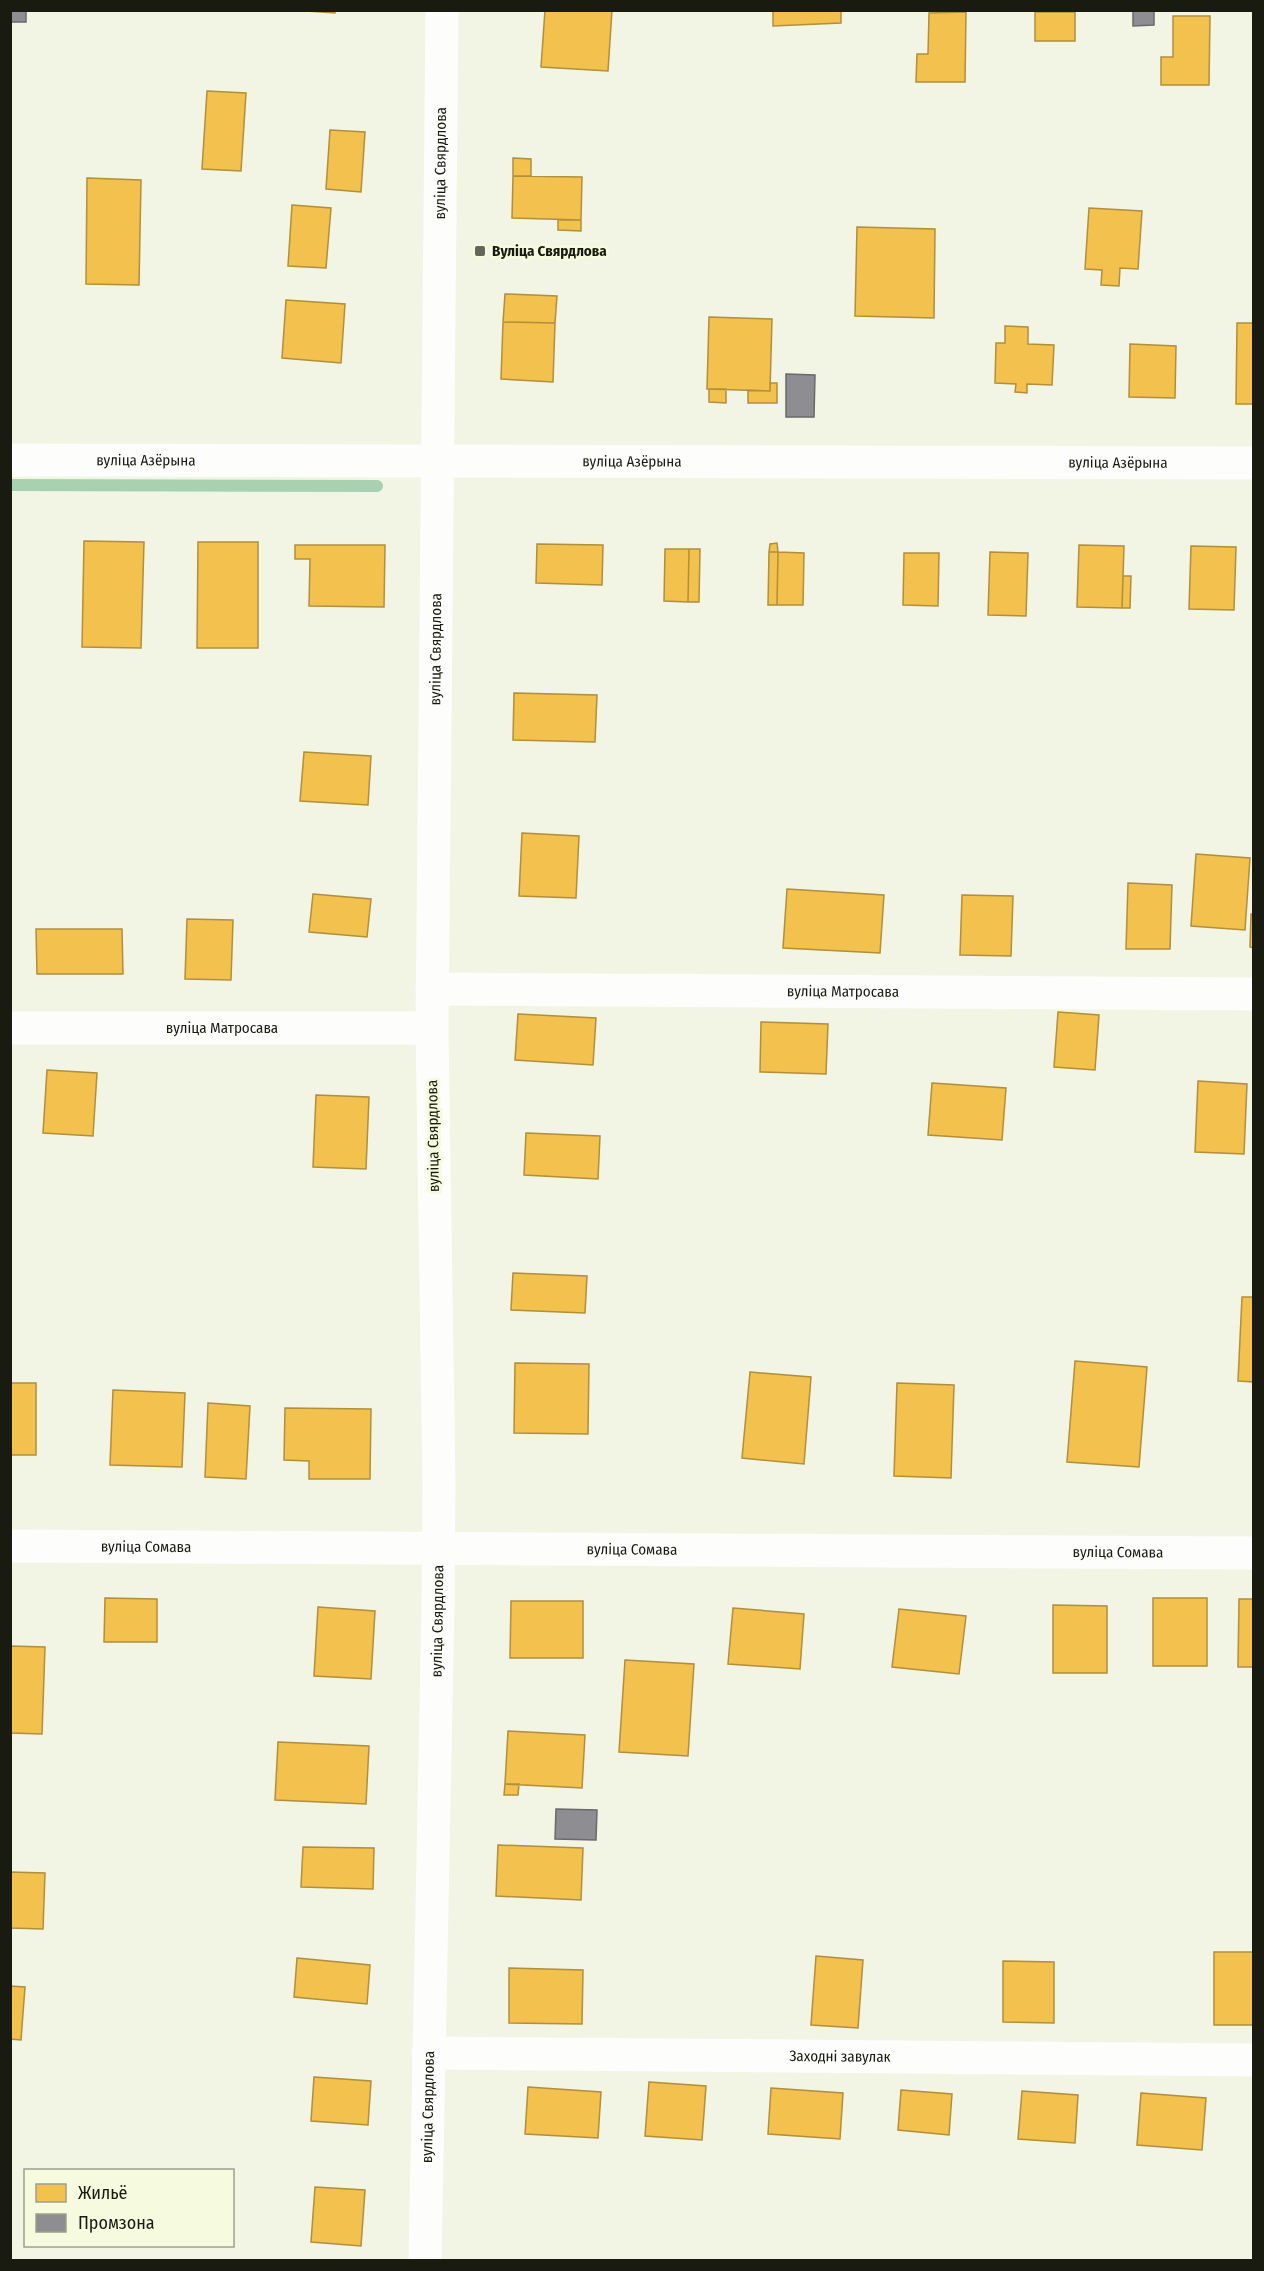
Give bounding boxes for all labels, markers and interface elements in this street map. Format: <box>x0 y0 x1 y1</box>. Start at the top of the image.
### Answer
street label: вуліца Свярдлова <box>431 107 450 220</box>
place label: Вуліца Свярдлова <box>492 242 607 260</box>
marker: Вуліца Свярдлова <box>473 244 487 258</box>
street label: вуліца Азёрына <box>96 451 196 469</box>
street label: вуліца Азёрына <box>582 452 682 471</box>
street label: вуліца Азёрына <box>1068 454 1168 472</box>
street label: вуліца Свярдлова <box>426 593 445 706</box>
street label: вуліца Матросава <box>787 982 899 1001</box>
street label: вуліца Матросава <box>166 1019 278 1037</box>
street label: вуліца Свярдлова <box>423 1080 443 1192</box>
street label: вуліца Сомава <box>101 1538 191 1556</box>
street label: вуліца Сомава <box>587 1540 677 1559</box>
street label: вуліца Сомава <box>1073 1543 1163 1561</box>
street label: вуліца Свярдлова <box>428 1565 447 1678</box>
street label: Заходні завулак <box>789 2047 891 2066</box>
street label: вуліца Свярдлова <box>418 2051 438 2163</box>
legend <box>24 2169 234 2247</box>
text: Жильё <box>78 2182 128 2204</box>
text: Промзона <box>78 2212 155 2234</box>

